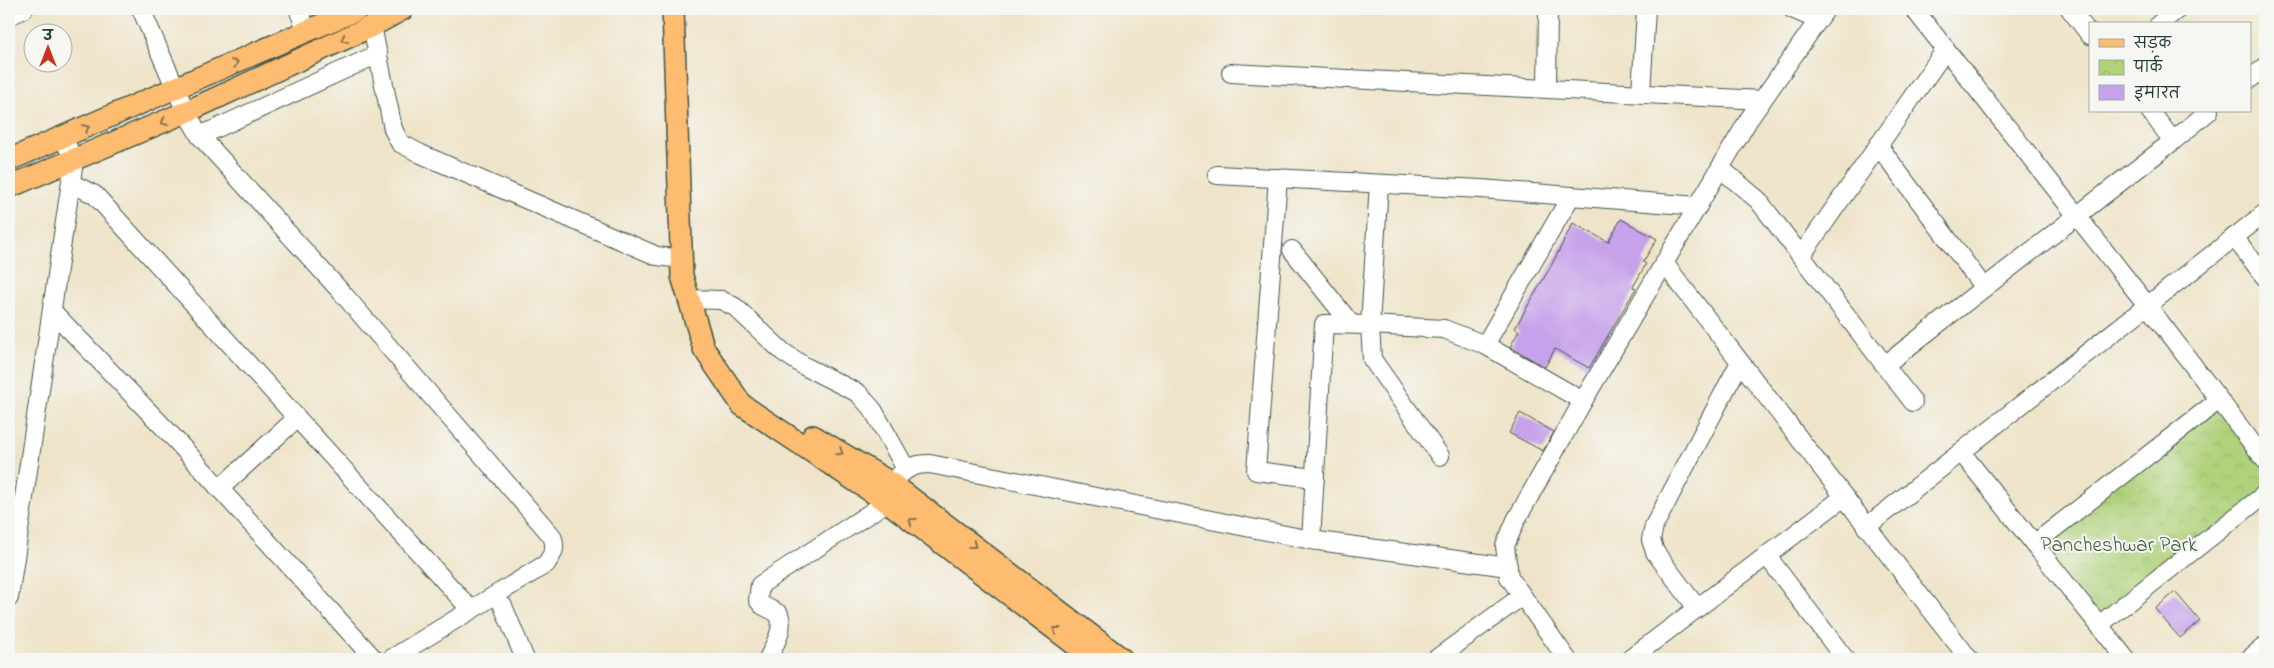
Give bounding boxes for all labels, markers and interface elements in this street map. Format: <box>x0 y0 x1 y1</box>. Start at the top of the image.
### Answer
north arrow <box>22 22 72 72</box>
legend <box>2089 22 2252 112</box>
text: उ <box>41 26 54 47</box>
one-way arrow <box>340 32 349 43</box>
text: सड़क <box>2133 33 2172 55</box>
text: पार्क <box>2133 55 2164 79</box>
one-way arrow <box>230 58 239 69</box>
text: इमारत <box>2134 83 2181 105</box>
one-way arrow <box>160 115 169 126</box>
one-way arrow <box>81 123 90 134</box>
one-way arrow <box>834 445 843 455</box>
one-way arrow <box>909 518 918 526</box>
park label: Pancheshwar Park <box>2041 531 2198 561</box>
one-way arrow <box>967 540 976 549</box>
one-way arrow <box>1053 627 1062 635</box>

